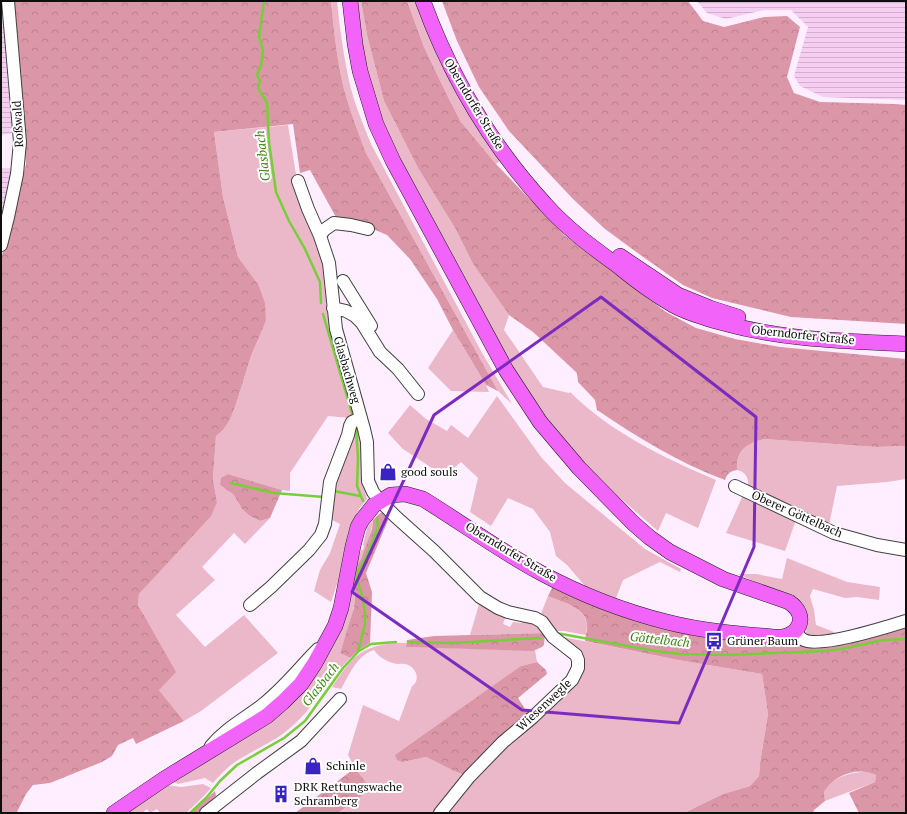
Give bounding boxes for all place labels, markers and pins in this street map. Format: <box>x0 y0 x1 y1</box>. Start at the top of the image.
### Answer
shop icon: good souls <box>378 462 398 482</box>
place label: good souls <box>401 464 458 479</box>
bus stop icon: Grüner Baum <box>704 631 724 651</box>
place label: Grüner Baum <box>727 633 799 648</box>
shop icon: Schinle <box>303 756 323 776</box>
place label: Schinle <box>326 758 365 773</box>
place label: DRK Rettungswache Schramberg <box>294 779 402 808</box>
building icon: DRK Rettungswache Schramberg <box>271 784 291 804</box>

